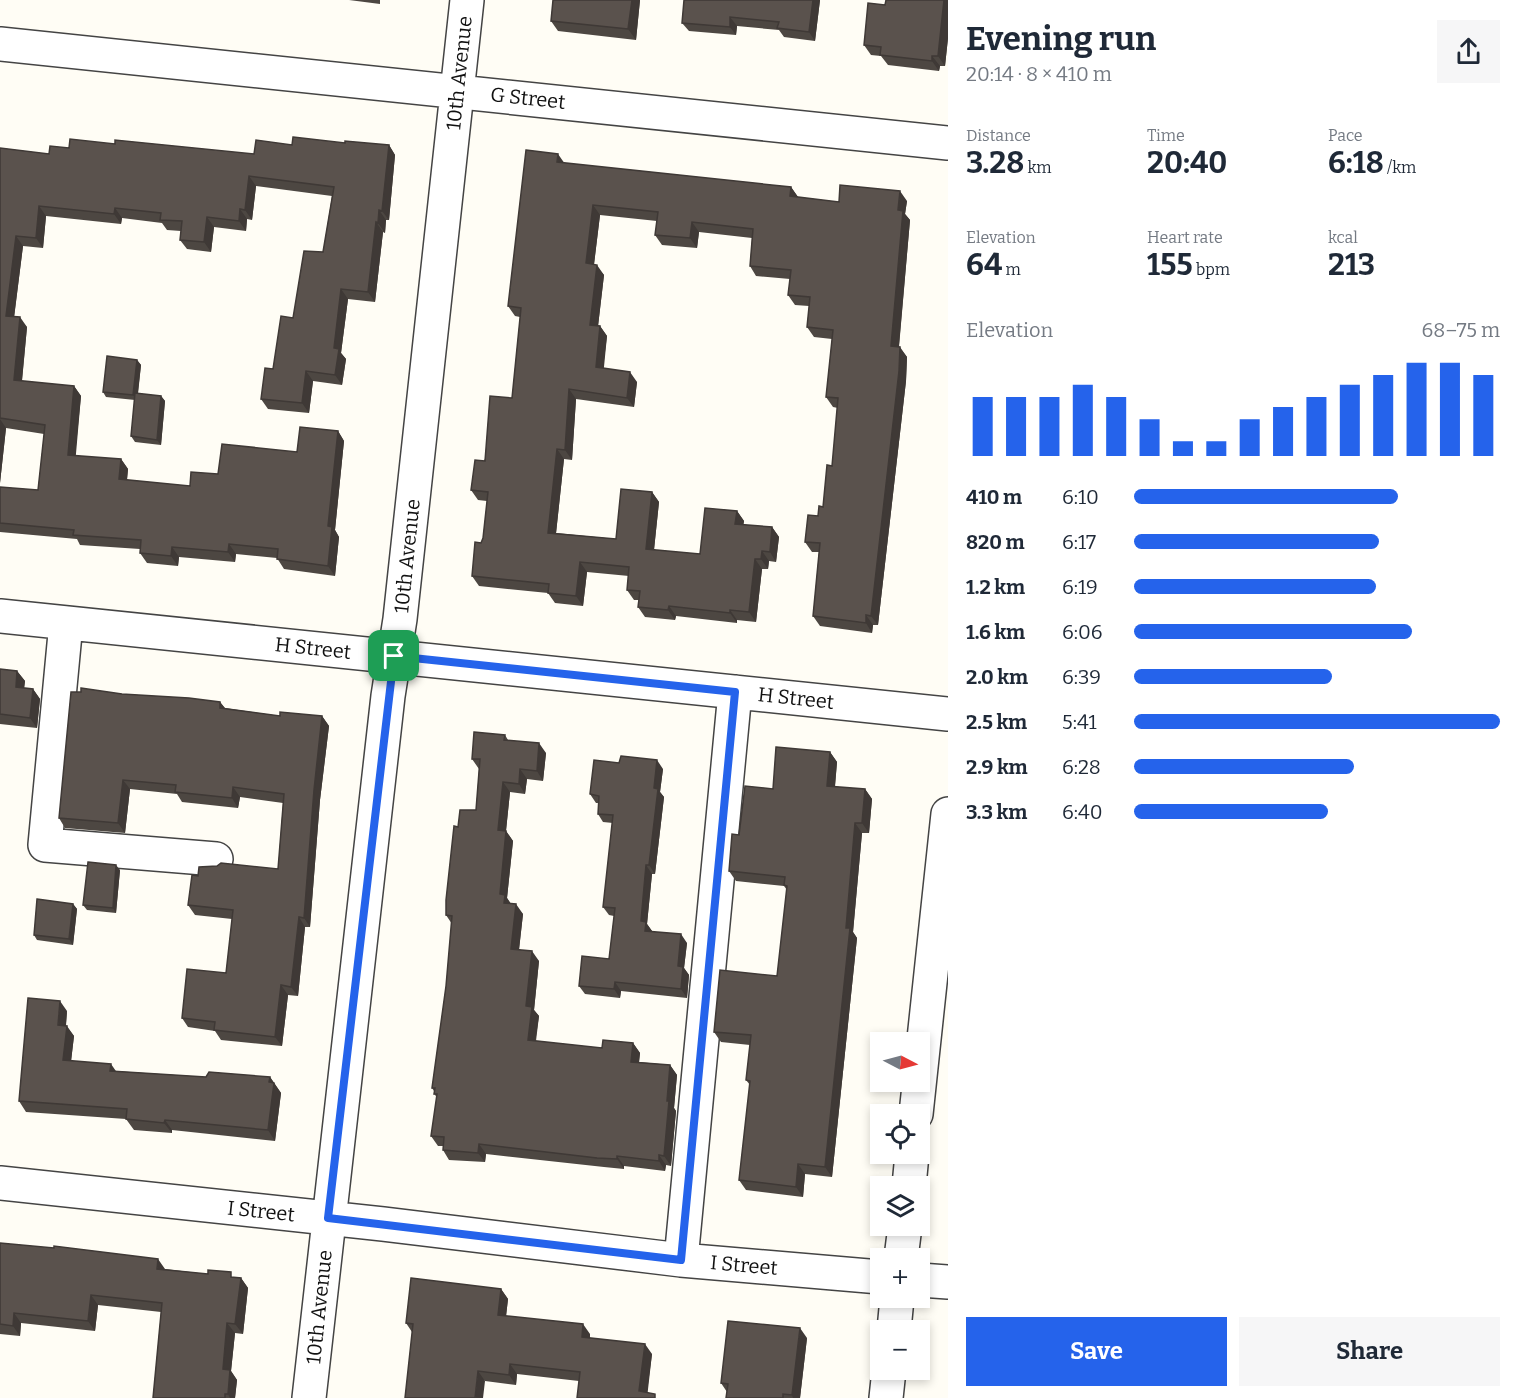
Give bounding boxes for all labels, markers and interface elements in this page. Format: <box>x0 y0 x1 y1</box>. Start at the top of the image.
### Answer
street label: 10th Avenue <box>441 15 477 131</box>
text: Evening run <box>966 19 1156 59</box>
button: share <box>1437 20 1500 83</box>
text: 20:14 · 8 × 410 m <box>966 62 1112 86</box>
street label: G Street <box>489 82 567 114</box>
text: Distance <box>966 126 1031 145</box>
text: Time <box>1147 126 1185 145</box>
text: Pace <box>1328 126 1363 145</box>
text: 3.28 <box>966 145 1024 181</box>
text: 20:40 <box>1147 145 1227 181</box>
text: 6:18 <box>1328 145 1384 181</box>
text: km <box>1024 158 1052 177</box>
text: /km <box>1384 158 1416 177</box>
text: Elevation <box>966 228 1036 247</box>
text: Heart rate <box>1147 228 1223 247</box>
text: kcal <box>1328 228 1358 247</box>
text: 64 <box>966 247 1002 283</box>
text: 155 <box>1147 247 1193 283</box>
text: 213 <box>1328 247 1375 283</box>
text: m <box>1002 260 1021 279</box>
text: bpm <box>1193 260 1230 279</box>
text: Elevation <box>966 318 1053 342</box>
text: 68–75 m <box>1422 318 1500 342</box>
text: 410 m <box>966 485 1022 509</box>
text: 6:10 <box>1062 485 1099 509</box>
street label: 10th Avenue <box>389 498 425 614</box>
text: 820 m <box>966 530 1025 554</box>
text: 6:17 <box>1062 530 1096 554</box>
text: 1.2 km <box>966 575 1025 599</box>
text: 6:19 <box>1062 575 1098 599</box>
text: 1.6 km <box>966 620 1025 644</box>
text: 6:06 <box>1062 620 1103 644</box>
pin <box>368 630 419 681</box>
street label: H Street <box>274 632 352 664</box>
icon: arrive <box>377 639 410 672</box>
text: 2.0 km <box>966 665 1028 689</box>
text: 6:39 <box>1062 665 1101 689</box>
street label: H Street <box>757 682 835 714</box>
text: 2.5 km <box>966 710 1027 734</box>
text: 5:41 <box>1062 710 1097 734</box>
text: 2.9 km <box>966 755 1028 779</box>
text: 6:28 <box>1062 755 1101 779</box>
text: 3.3 km <box>966 800 1027 824</box>
text: 6:40 <box>1062 800 1102 824</box>
north arrow <box>870 1032 930 1092</box>
map controls <box>870 1032 930 1380</box>
button: locate <box>870 1104 930 1164</box>
button: layers <box>870 1176 930 1236</box>
street label: I Street <box>226 1196 296 1226</box>
button: + <box>870 1248 930 1308</box>
street label: 10th Avenue <box>301 1249 337 1365</box>
street label: I Street <box>709 1250 779 1280</box>
button: Save <box>966 1317 1227 1386</box>
button: Share <box>1239 1317 1500 1386</box>
button: − <box>870 1320 930 1380</box>

